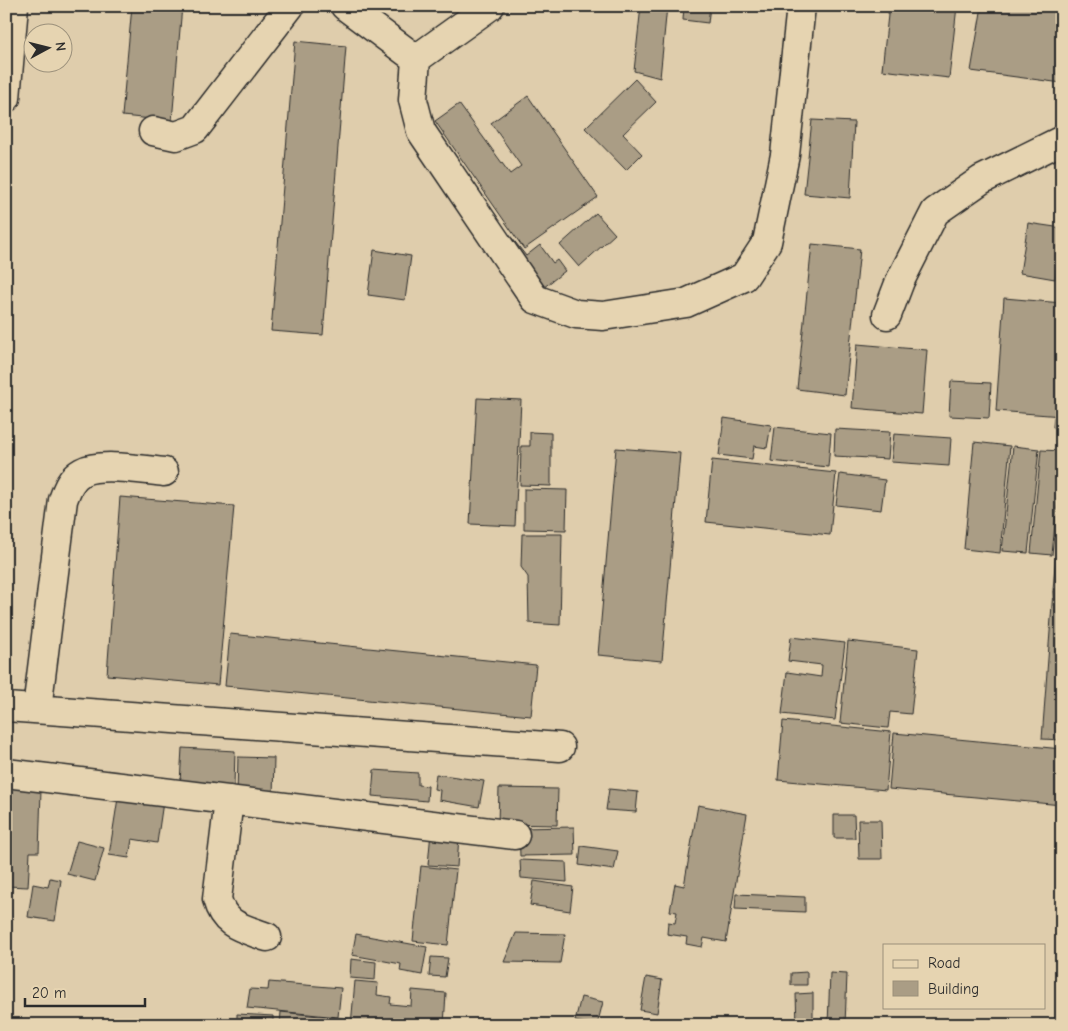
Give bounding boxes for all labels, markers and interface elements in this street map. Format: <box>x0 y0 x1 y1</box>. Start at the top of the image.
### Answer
north arrow <box>22 22 72 72</box>
text: N <box>51 41 69 52</box>
legend <box>883 944 1046 1008</box>
text: Road <box>928 954 960 972</box>
scale bar <box>25 976 145 1008</box>
text: Building <box>928 980 979 998</box>
text: 20 m <box>32 984 66 1002</box>

